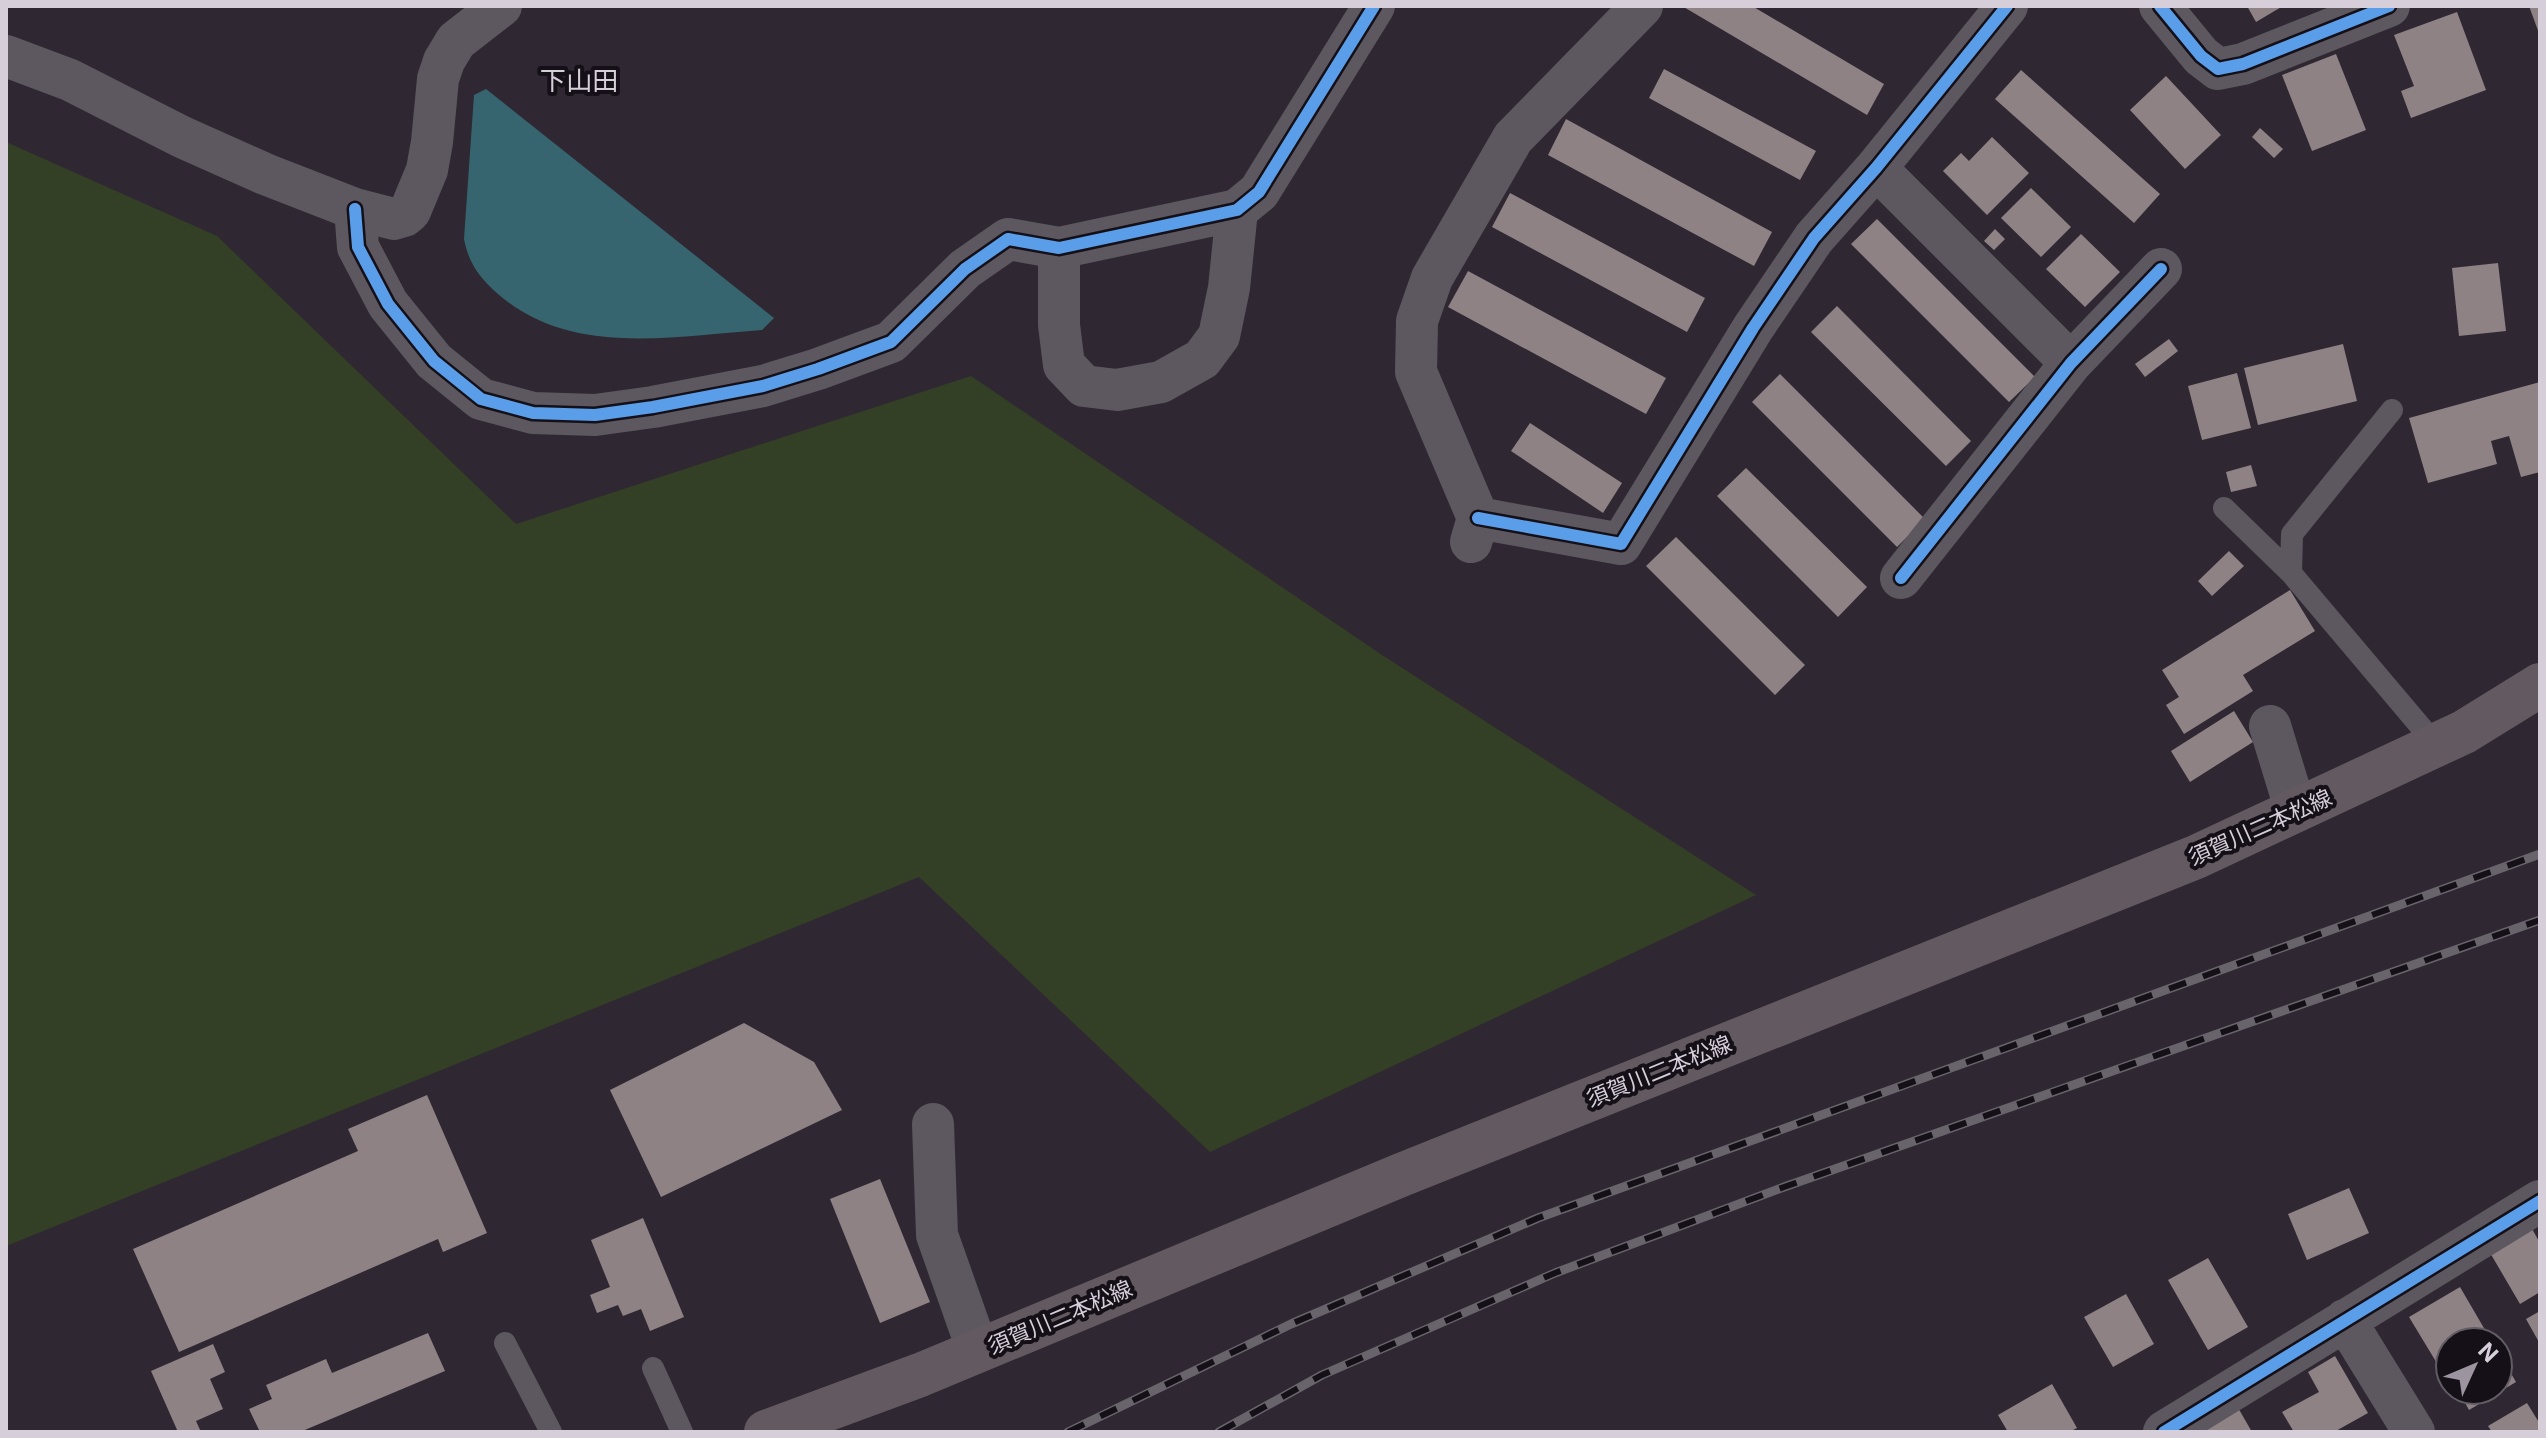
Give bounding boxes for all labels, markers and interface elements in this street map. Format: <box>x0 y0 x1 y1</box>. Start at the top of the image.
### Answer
district label: 下山田 <box>540 65 618 96</box>
street label: 須賀川二本松線 <box>2184 784 2336 870</box>
street label: 須賀川二本松線 <box>1583 1030 1735 1112</box>
street label: 須賀川二本松線 <box>984 1275 1136 1359</box>
north arrow <box>2434 1326 2514 1406</box>
text: N <box>2473 1337 2504 1367</box>

